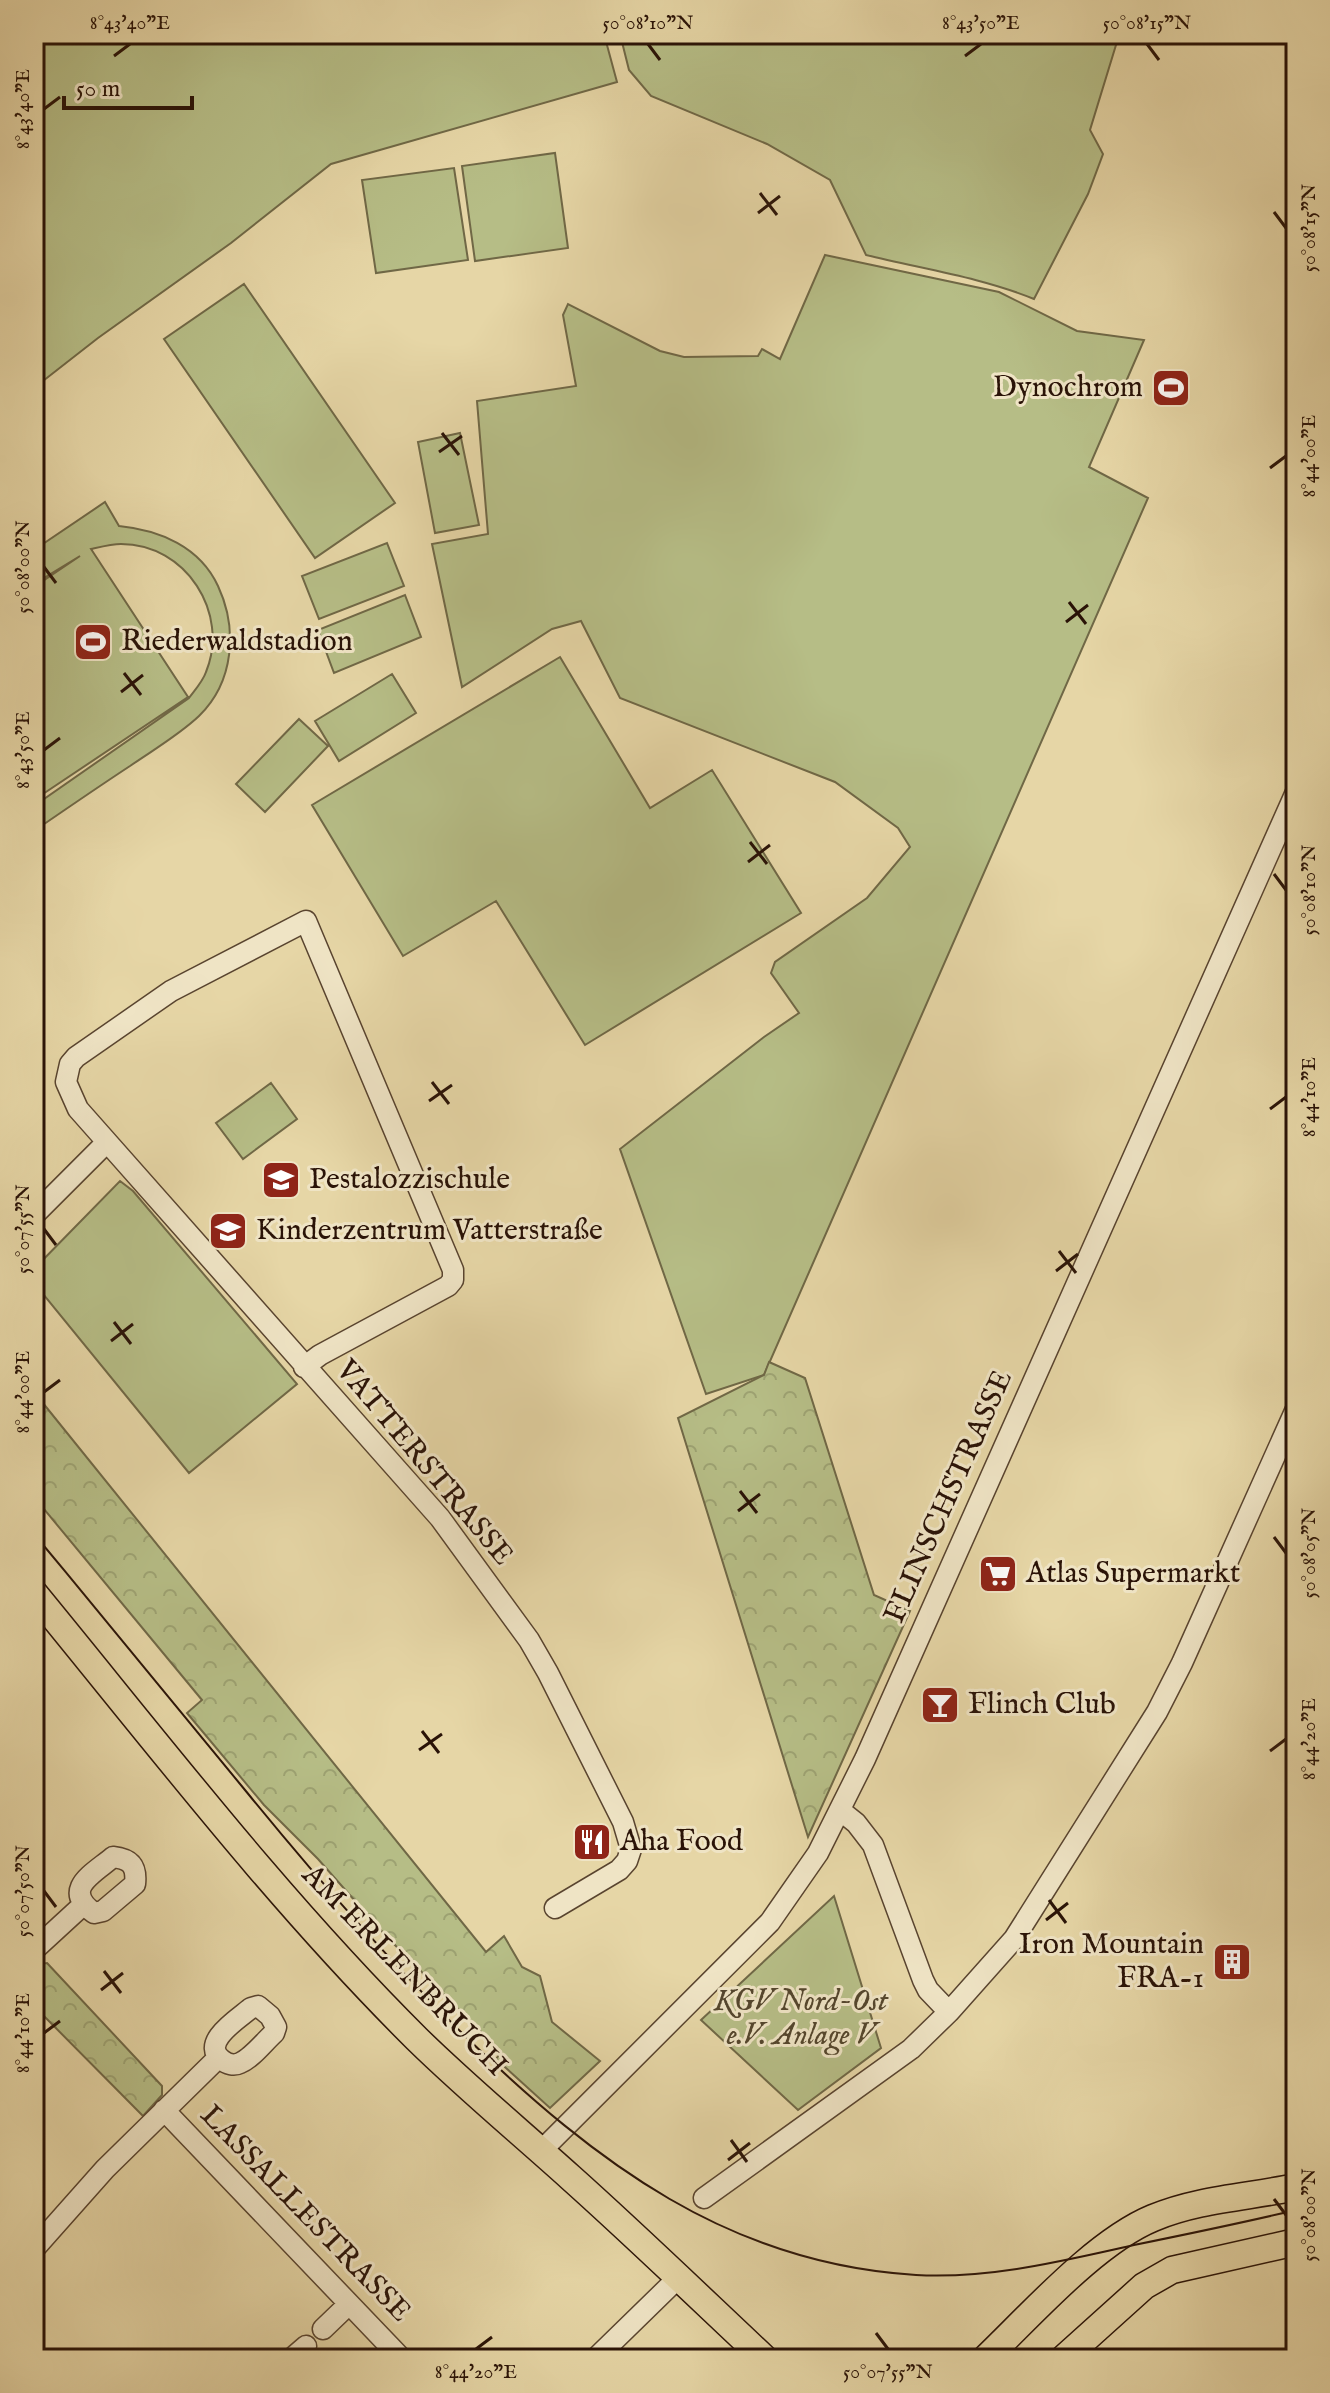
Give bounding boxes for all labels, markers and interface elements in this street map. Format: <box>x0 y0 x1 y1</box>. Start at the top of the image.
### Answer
text: 8°43'40"E <box>90 11 170 36</box>
text: 50°08'10"N <box>603 11 693 36</box>
text: 8°43'50"E <box>942 11 1020 36</box>
text: 50°08'15"N <box>1103 11 1191 36</box>
scale bar <box>64 60 192 110</box>
text: 8°43'40"E <box>11 69 36 149</box>
text: 50 m <box>76 74 120 105</box>
text: 50°08'15"N <box>1297 184 1322 272</box>
sports icon: Dynochrom <box>1150 367 1192 409</box>
place label: Dynochrom <box>993 369 1143 407</box>
text: 8°44'00"E <box>1297 414 1322 497</box>
text: 50°08'00"N <box>11 520 36 614</box>
sports icon: Riederwaldstadion <box>72 621 114 663</box>
place label: Riederwaldstadion <box>121 623 353 661</box>
text: 8°43'50"E <box>11 711 36 789</box>
text: 50°08'10"N <box>1297 845 1322 935</box>
text: 8°44'10"E <box>1297 1057 1322 1137</box>
school or university icon: Pestalozzischule <box>260 1159 302 1201</box>
place label: Pestalozzischule <box>309 1161 510 1199</box>
text: 50°07'55"N <box>11 1184 36 1274</box>
school or university icon: Kinderzentrum Vatterstraße <box>207 1210 249 1252</box>
place label: Kinderzentrum Vatterstraße <box>256 1212 603 1250</box>
text: 8°44'00"E <box>11 1350 36 1433</box>
street label: VATTERSTRASSE <box>326 1352 521 1574</box>
street label: FLINSCHSTRASSE <box>876 1364 1022 1630</box>
text: 50°08'05"N <box>1297 1508 1322 1598</box>
supermarket icon: Atlas Supermarkt <box>977 1553 1019 1595</box>
place label: Atlas Supermarkt <box>1025 1555 1240 1593</box>
bar icon: Flinch Club <box>919 1684 961 1726</box>
place label: Flinch Club <box>968 1686 1116 1724</box>
text: 8°44'20"E <box>1297 1698 1322 1780</box>
restaurant icon: Aha Food <box>571 1821 613 1863</box>
place label: Aha Food <box>619 1823 744 1861</box>
text: 50°07'50"N <box>11 1845 36 1937</box>
street label: AM ERLENBRUCH <box>292 1856 515 2085</box>
place label: Iron Mountain FRA-1 <box>1019 1926 1204 1998</box>
building icon: Iron Mountain FRA-1 <box>1211 1941 1253 1983</box>
park label: KGV Nord-Ost e.V. Anlage V <box>713 1983 889 2055</box>
text: 8°44'10"E <box>11 1993 36 2073</box>
street label: LASSALLESTRASSE <box>191 2097 419 2331</box>
text: 50°08'00"N <box>1297 2168 1322 2262</box>
text: 8°44'20"E <box>435 2360 517 2385</box>
text: 50°07'55"N <box>843 2360 933 2385</box>

